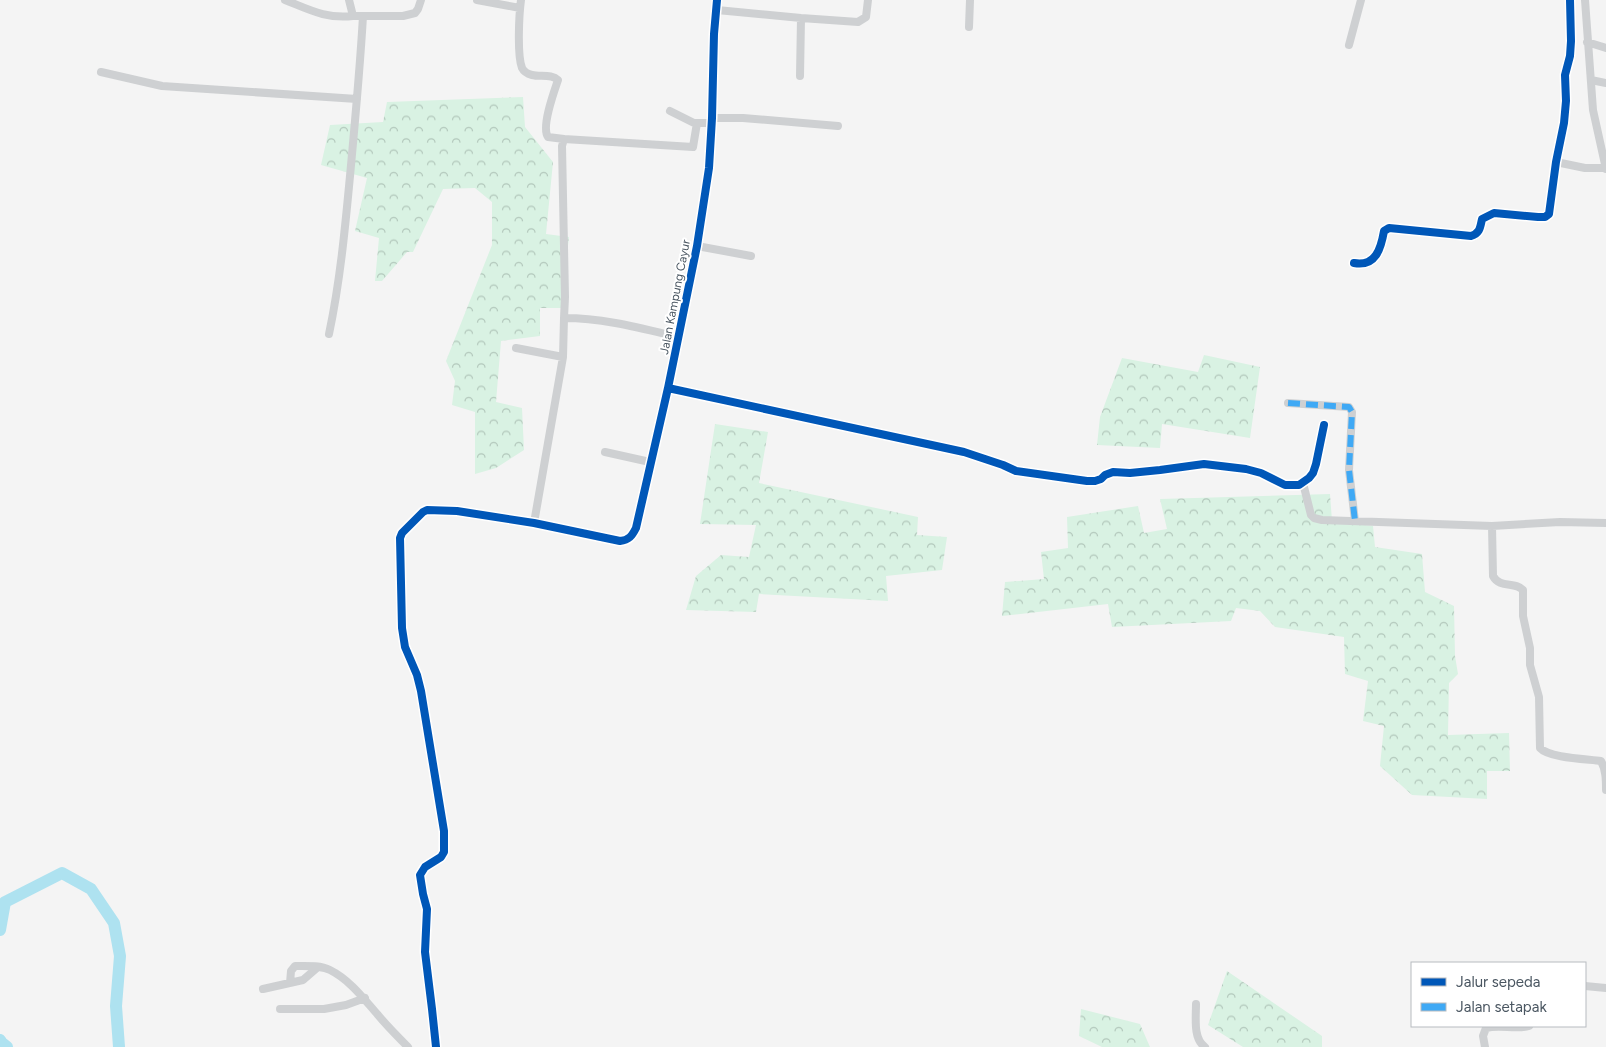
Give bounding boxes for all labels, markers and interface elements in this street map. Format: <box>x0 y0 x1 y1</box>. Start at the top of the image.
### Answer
street label: Jalan Kampung Cayur <box>657 238 693 356</box>
legend <box>1411 962 1586 1027</box>
text: Jalur sepeda <box>1456 973 1541 991</box>
text: Jalan setapak <box>1456 998 1547 1016</box>

